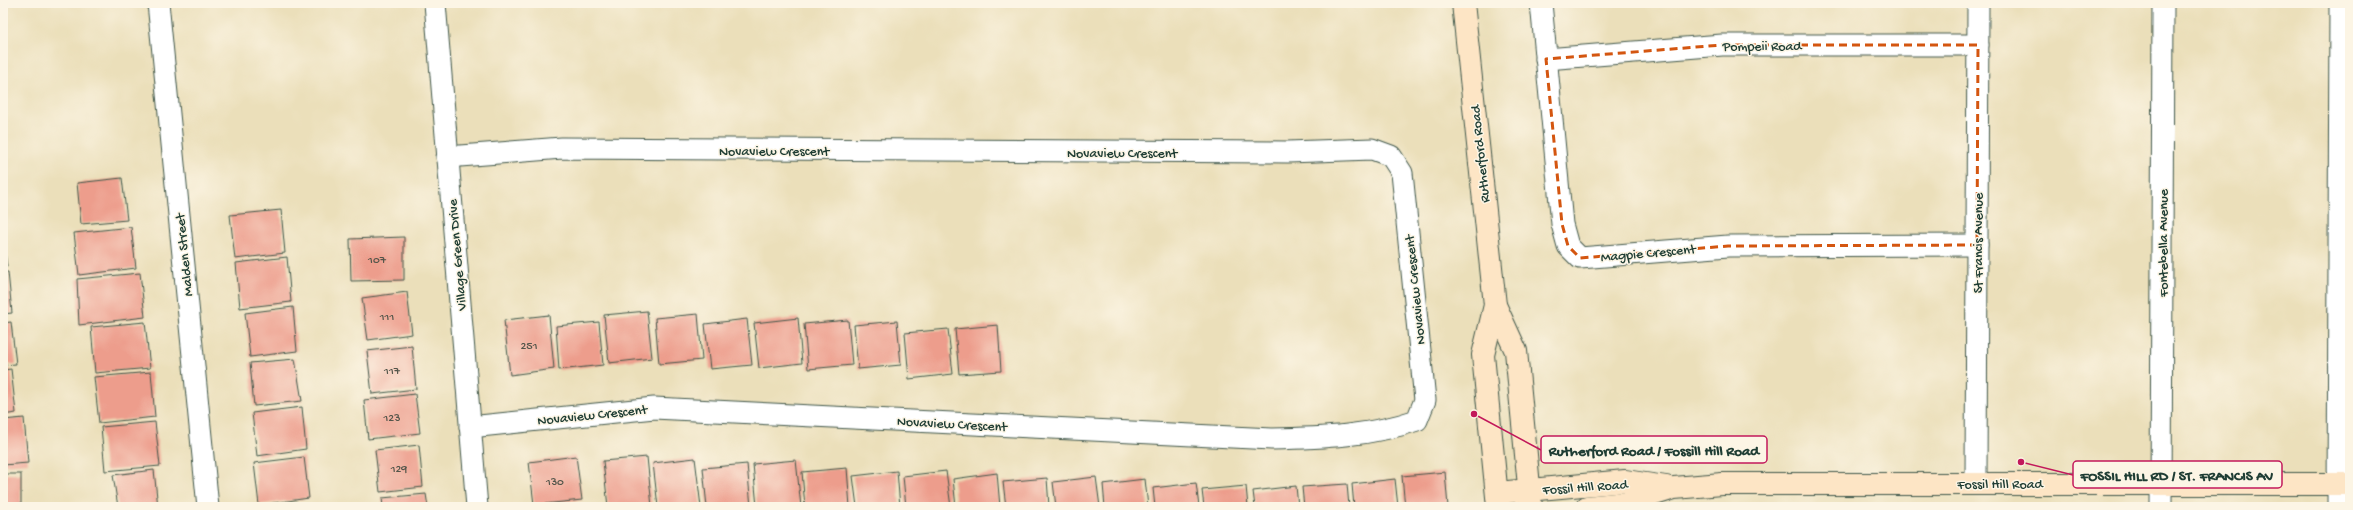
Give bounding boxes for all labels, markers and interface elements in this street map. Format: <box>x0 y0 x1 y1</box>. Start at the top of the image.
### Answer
street label: Pompeii Road <box>1721 39 1803 56</box>
street label: Rutherford Road <box>1468 102 1495 203</box>
street label: Novaview Crescent <box>719 144 830 161</box>
street label: Novaview Crescent <box>1067 146 1178 163</box>
street label: Fontebella Avenue <box>2156 188 2173 298</box>
street label: St Francis Avenue <box>1971 192 1988 293</box>
street label: Village Green Drive <box>445 197 472 312</box>
street label: Malden Street <box>173 211 198 297</box>
street label: Novaview Crescent <box>1402 233 1431 345</box>
street label: Magpie Crescent <box>1600 242 1698 267</box>
house number: 107 <box>367 254 387 268</box>
house number: 111 <box>379 311 394 325</box>
house number: 251 <box>520 340 538 354</box>
house number: 117 <box>383 365 401 379</box>
street label: Novaview Crescent <box>537 402 649 431</box>
house number: 123 <box>383 412 400 426</box>
street label: Novaview Crescent <box>896 414 1009 437</box>
callout: Rutherford Road / Fossill Hill Road <box>1541 436 1767 463</box>
text: Rutherford Road / Fossill Hill Road <box>1548 443 1761 461</box>
callout: FOSSIL HILL RD / ST. FRANCIS AV <box>2073 461 2282 488</box>
house number: 129 <box>390 463 407 477</box>
text: FOSSIL HILL RD / ST. FRANCIS AV <box>2080 468 2274 486</box>
house number: 130 <box>545 476 564 490</box>
street label: Fossil Hill Road <box>1541 477 1630 500</box>
street label: Fossil Hill Road <box>1956 477 2044 494</box>

